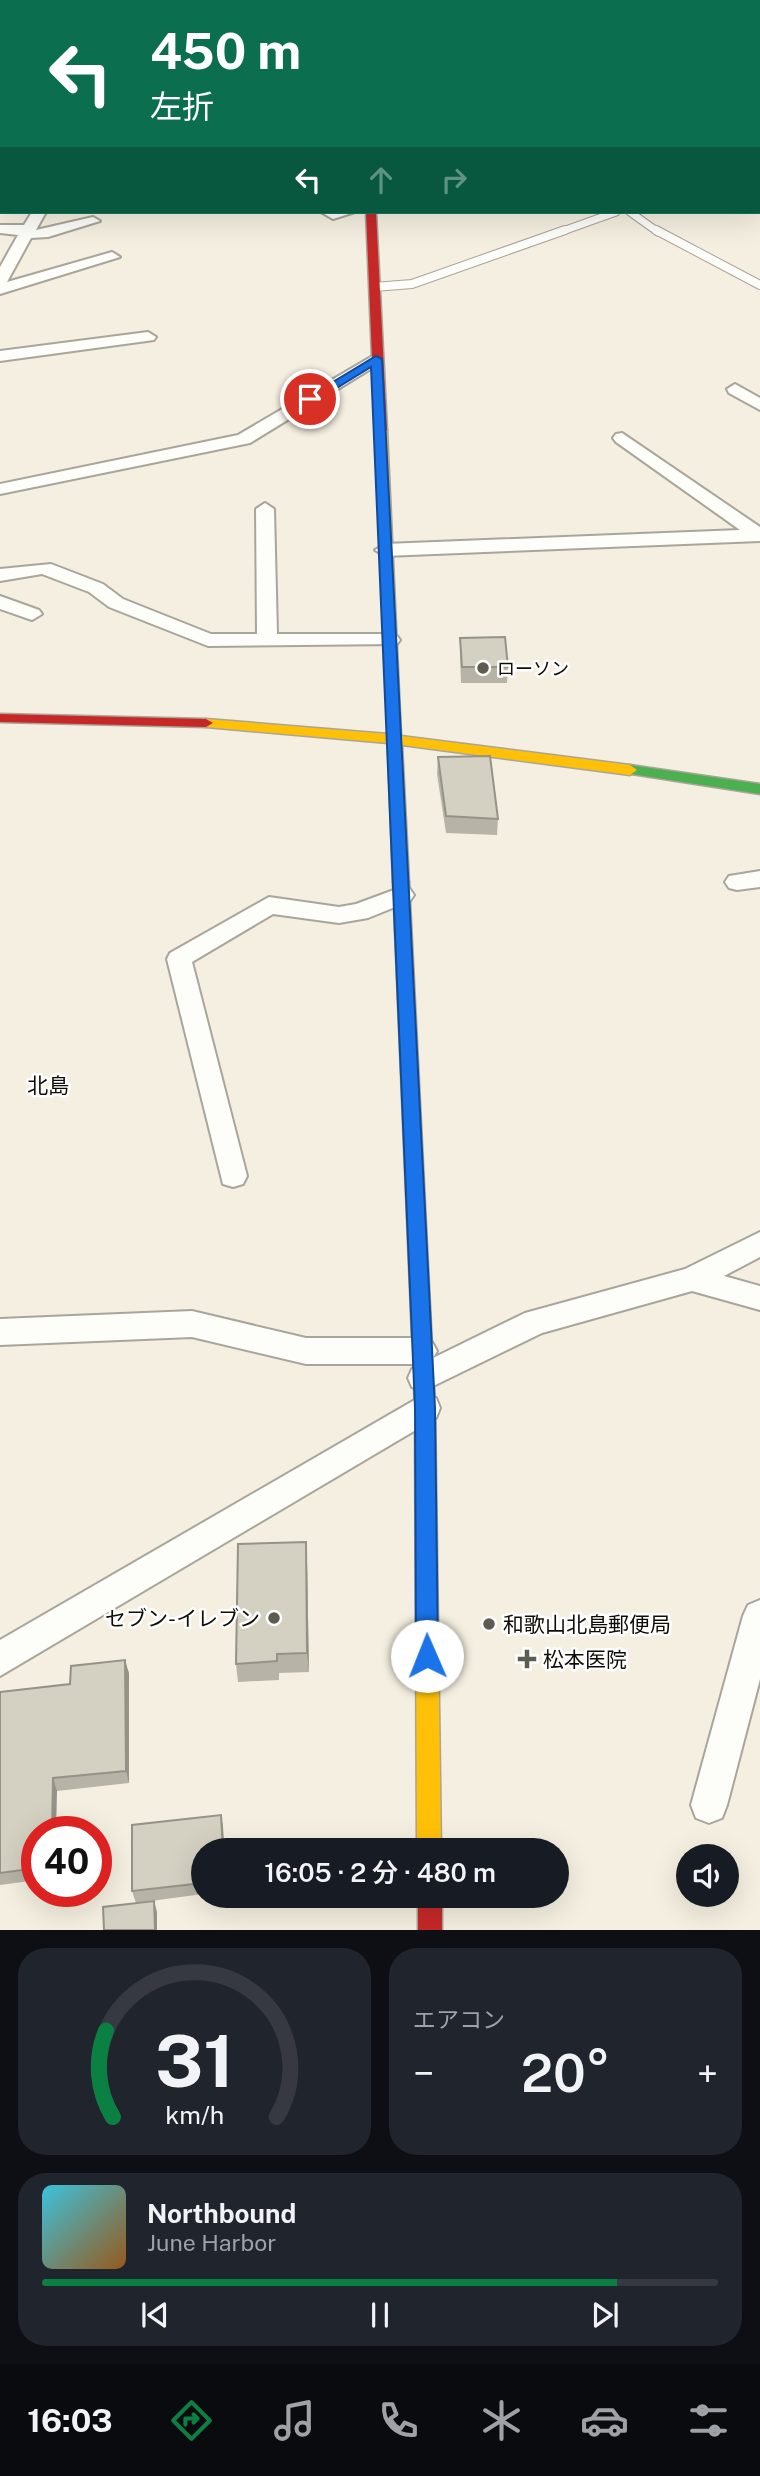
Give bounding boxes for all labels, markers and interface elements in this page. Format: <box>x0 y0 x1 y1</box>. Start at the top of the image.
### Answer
text: 450 m <box>150 22 301 80</box>
icon: left <box>35 28 126 119</box>
text: 左折 <box>150 88 214 125</box>
icon: left <box>289 161 327 199</box>
icon: ahead <box>362 161 400 199</box>
icon: right <box>435 161 473 199</box>
pin <box>280 369 340 429</box>
icon: arrive <box>291 380 329 418</box>
place label: ローソン <box>497 658 569 679</box>
marker: ローソン <box>475 660 491 676</box>
district label: 北島 <box>27 1073 69 1098</box>
place label: セブン-イレブン <box>105 1606 260 1631</box>
marker: セブン-イレブン <box>266 1610 282 1626</box>
place label: 和歌山北島郵便局 <box>503 1612 671 1637</box>
marker: 和歌山北島郵便局 <box>481 1616 497 1632</box>
position arrow <box>390 1619 464 1693</box>
place label: 松本医院 <box>543 1647 627 1672</box>
marker: 松本医院 <box>517 1649 537 1669</box>
speed limit sign: 40 <box>21 1816 112 1907</box>
map controls <box>676 1844 739 1907</box>
button: sound <box>676 1844 739 1907</box>
text: 16:05 · 2 分 · 480 m <box>264 1857 496 1888</box>
text: エアコン <box>413 2006 505 2033</box>
text: 31 <box>155 2019 234 2104</box>
text: 20° <box>521 2043 610 2104</box>
text: − <box>413 2051 434 2096</box>
text: + <box>697 2051 718 2096</box>
text: km/h <box>165 2100 224 2130</box>
text: Northbound <box>147 2198 296 2229</box>
text: June Harbor <box>147 2229 276 2256</box>
icon: previous <box>136 2296 174 2334</box>
icon: pause <box>361 2296 399 2334</box>
icon: next <box>586 2296 624 2334</box>
icon: directions <box>167 2396 216 2445</box>
icon: music <box>270 2396 319 2445</box>
icon: phone <box>374 2396 423 2445</box>
icon: climate <box>477 2396 526 2445</box>
icon: car <box>580 2396 629 2445</box>
icon: filters <box>684 2396 733 2445</box>
text: 16:03 <box>27 2402 112 2439</box>

